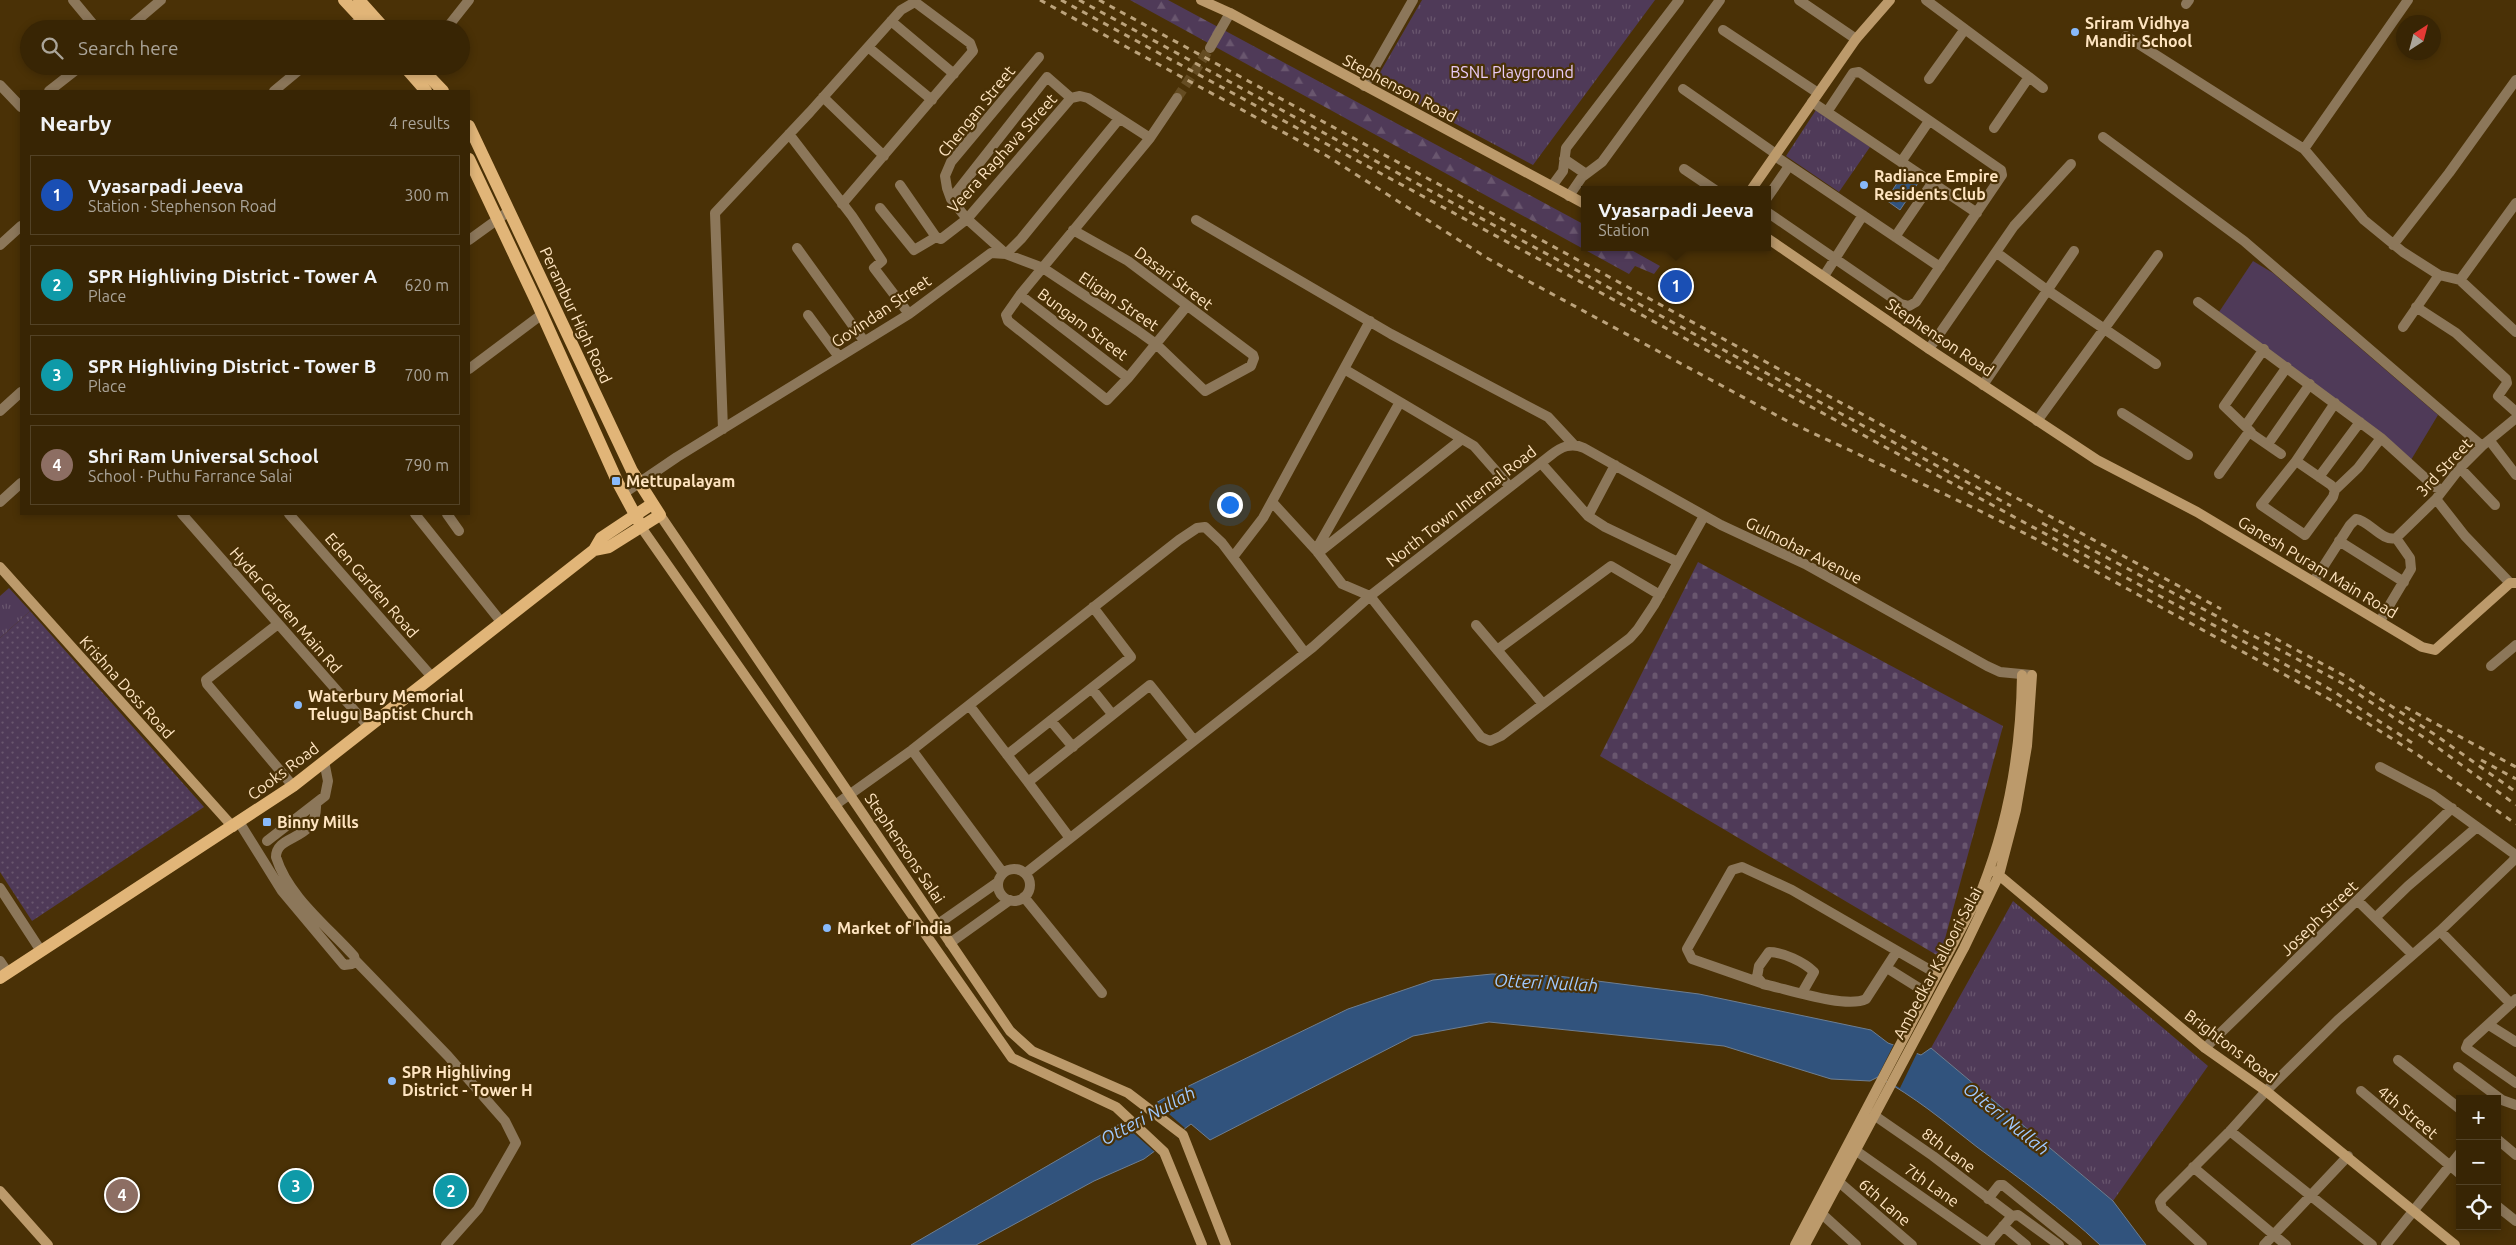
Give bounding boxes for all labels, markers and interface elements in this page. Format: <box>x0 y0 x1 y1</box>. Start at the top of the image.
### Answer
place label: Sriram Vidhya Mandir School <box>2085 14 2192 50</box>
north arrow <box>2396 15 2441 60</box>
search box <box>20 20 470 75</box>
marker: Sriram Vidhya Mandir School <box>2069 26 2081 38</box>
icon: search <box>38 34 66 62</box>
text: Search here <box>78 37 178 59</box>
street label: Stephenson Road <box>1340 50 1460 126</box>
street label: Chengan Street <box>934 61 1019 160</box>
park label: BSNL Playground <box>1450 63 1574 81</box>
street label: Veera Raghava Street <box>944 89 1061 216</box>
text: Nearby <box>40 111 111 135</box>
text: 4 results <box>389 114 450 132</box>
place label: Radiance Empire Residents Club <box>1874 167 1999 203</box>
text: Vyasarpadi Jeeva <box>88 175 244 197</box>
marker: Radiance Empire Residents Club <box>1858 179 1870 191</box>
text: 1 <box>52 186 62 204</box>
text: 300 m <box>404 186 449 204</box>
popup <box>1581 186 1771 251</box>
text: Station · Stephenson Road <box>88 197 277 215</box>
text: Vyasarpadi Jeeva <box>1598 199 1754 221</box>
text: Station <box>1598 221 1650 239</box>
street label: Dasari Street <box>1131 243 1217 314</box>
street label: Perambur High Road <box>537 244 615 386</box>
text: SPR Highliving District - Tower A <box>88 265 377 287</box>
pin: 1 <box>1660 267 1692 305</box>
street label: Eligan Street <box>1076 268 1163 335</box>
street label: Govindan Street <box>828 271 935 351</box>
text: 2 <box>52 276 62 294</box>
text: 620 m <box>404 276 449 294</box>
street label: Bungam Street <box>1034 284 1132 364</box>
text: Place <box>88 287 126 305</box>
street label: Stephenson Road <box>1883 294 1997 380</box>
text: SPR Highliving District - Tower B <box>88 355 376 377</box>
text: 3 <box>52 366 62 384</box>
text: 700 m <box>404 366 449 384</box>
text: Place <box>88 377 126 395</box>
street label: 3rd Street <box>2413 434 2476 500</box>
street label: North Town Internal Road <box>1383 442 1539 570</box>
text: Shri Ram Universal School <box>88 445 318 467</box>
text: 4 <box>52 456 62 474</box>
text: 790 m <box>404 456 449 474</box>
text: School · Puthu Farrance Salai <box>88 467 292 485</box>
place label: Mettupalayam <box>626 472 735 490</box>
marker: Mettupalayam <box>610 475 622 487</box>
your location <box>1217 492 1243 518</box>
street label: Ganesh Puram Main Road <box>2235 512 2401 622</box>
street label: Gulmohar Avenue <box>1743 513 1865 587</box>
street label: Eden Garden Road <box>322 529 422 641</box>
street label: Hyder Garden Main Rd <box>226 543 346 677</box>
street label: Krishna Doss Road <box>76 632 178 742</box>
place label: Waterbury Memorial Telugu Baptist Church <box>308 687 474 723</box>
marker: Waterbury Memorial Telugu Baptist Church <box>292 699 304 711</box>
street label: Cooks Road <box>244 739 322 803</box>
street label: Stephensons Salai <box>861 790 949 906</box>
place label: Binny Mills <box>277 813 359 831</box>
marker: Binny Mills <box>261 816 273 828</box>
street label: Joseph Street <box>2277 876 2362 959</box>
street label: Ambedkar Kalloori Salai <box>1889 884 1985 1042</box>
place label: Market of India <box>837 919 952 937</box>
marker: Market of India <box>821 922 833 934</box>
water label: Otteri Nullah <box>1494 969 1599 995</box>
street label: Brightons Road <box>2181 1006 2281 1086</box>
place label: SPR Highliving District - Tower H <box>402 1063 533 1099</box>
marker: SPR Highliving District - Tower H <box>386 1075 398 1087</box>
water label: Otteri Nullah <box>1960 1078 2053 1159</box>
water label: Otteri Nullah <box>1097 1082 1198 1148</box>
street label: 4th Street <box>2374 1082 2442 1143</box>
map controls <box>2456 1095 2501 1230</box>
button: + <box>2456 1095 2501 1140</box>
street label: 8th Lane <box>1919 1124 1979 1176</box>
button: − <box>2456 1140 2501 1185</box>
street label: 7th Lane <box>1901 1160 1963 1210</box>
pin: 3 <box>280 1167 312 1205</box>
pin: 2 <box>435 1172 467 1210</box>
street label: 6th Lane <box>1856 1175 1914 1229</box>
pin: 4 <box>106 1176 138 1214</box>
button: locate <box>2456 1185 2501 1230</box>

